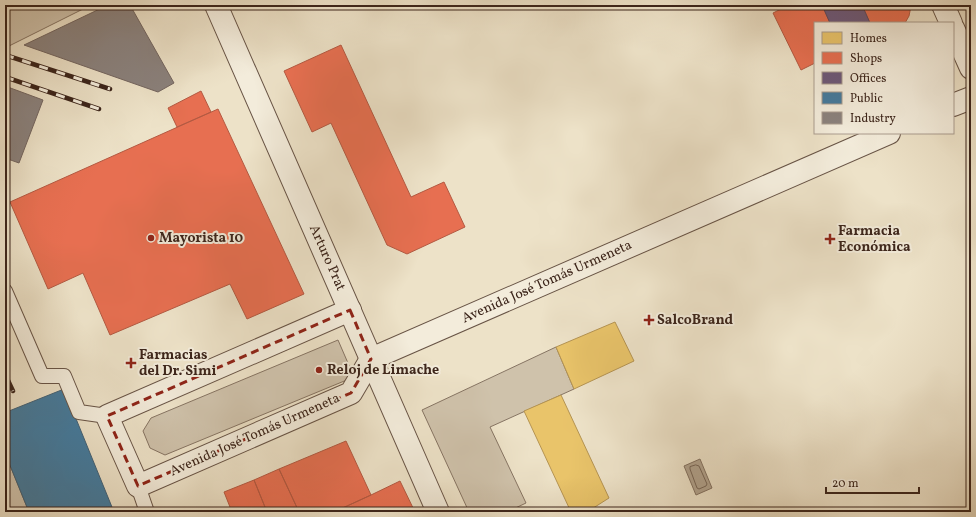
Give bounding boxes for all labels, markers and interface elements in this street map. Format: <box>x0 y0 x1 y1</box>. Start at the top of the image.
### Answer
legend <box>814 22 954 134</box>
text: Homes <box>850 31 887 47</box>
text: Shops <box>850 51 882 67</box>
text: Offices <box>850 71 886 87</box>
text: Public <box>850 91 883 107</box>
text: Industry <box>850 111 896 127</box>
street label: Arturo Prat <box>304 222 350 294</box>
place label: Farmacia Económica <box>838 222 911 257</box>
place label: Mayorista 10 <box>159 229 244 248</box>
marker: Mayorista 10 <box>146 233 156 243</box>
marker: Farmacia Económica <box>825 234 835 244</box>
street label: Avenida José Tomás Urmeneta <box>459 236 635 328</box>
place label: SalcoBrand <box>657 311 733 330</box>
marker: SalcoBrand <box>644 315 654 325</box>
place label: Farmacias del Dr. Simi <box>139 346 217 381</box>
marker: Farmacias del Dr. Simi <box>126 358 136 368</box>
place label: Reloj de Limache <box>327 361 439 380</box>
marker: Reloj de Limache <box>314 365 324 375</box>
street label: Avenida José Tomás Urmeneta <box>167 389 343 481</box>
scale bar <box>826 469 919 495</box>
text: 20 m <box>832 476 859 492</box>

